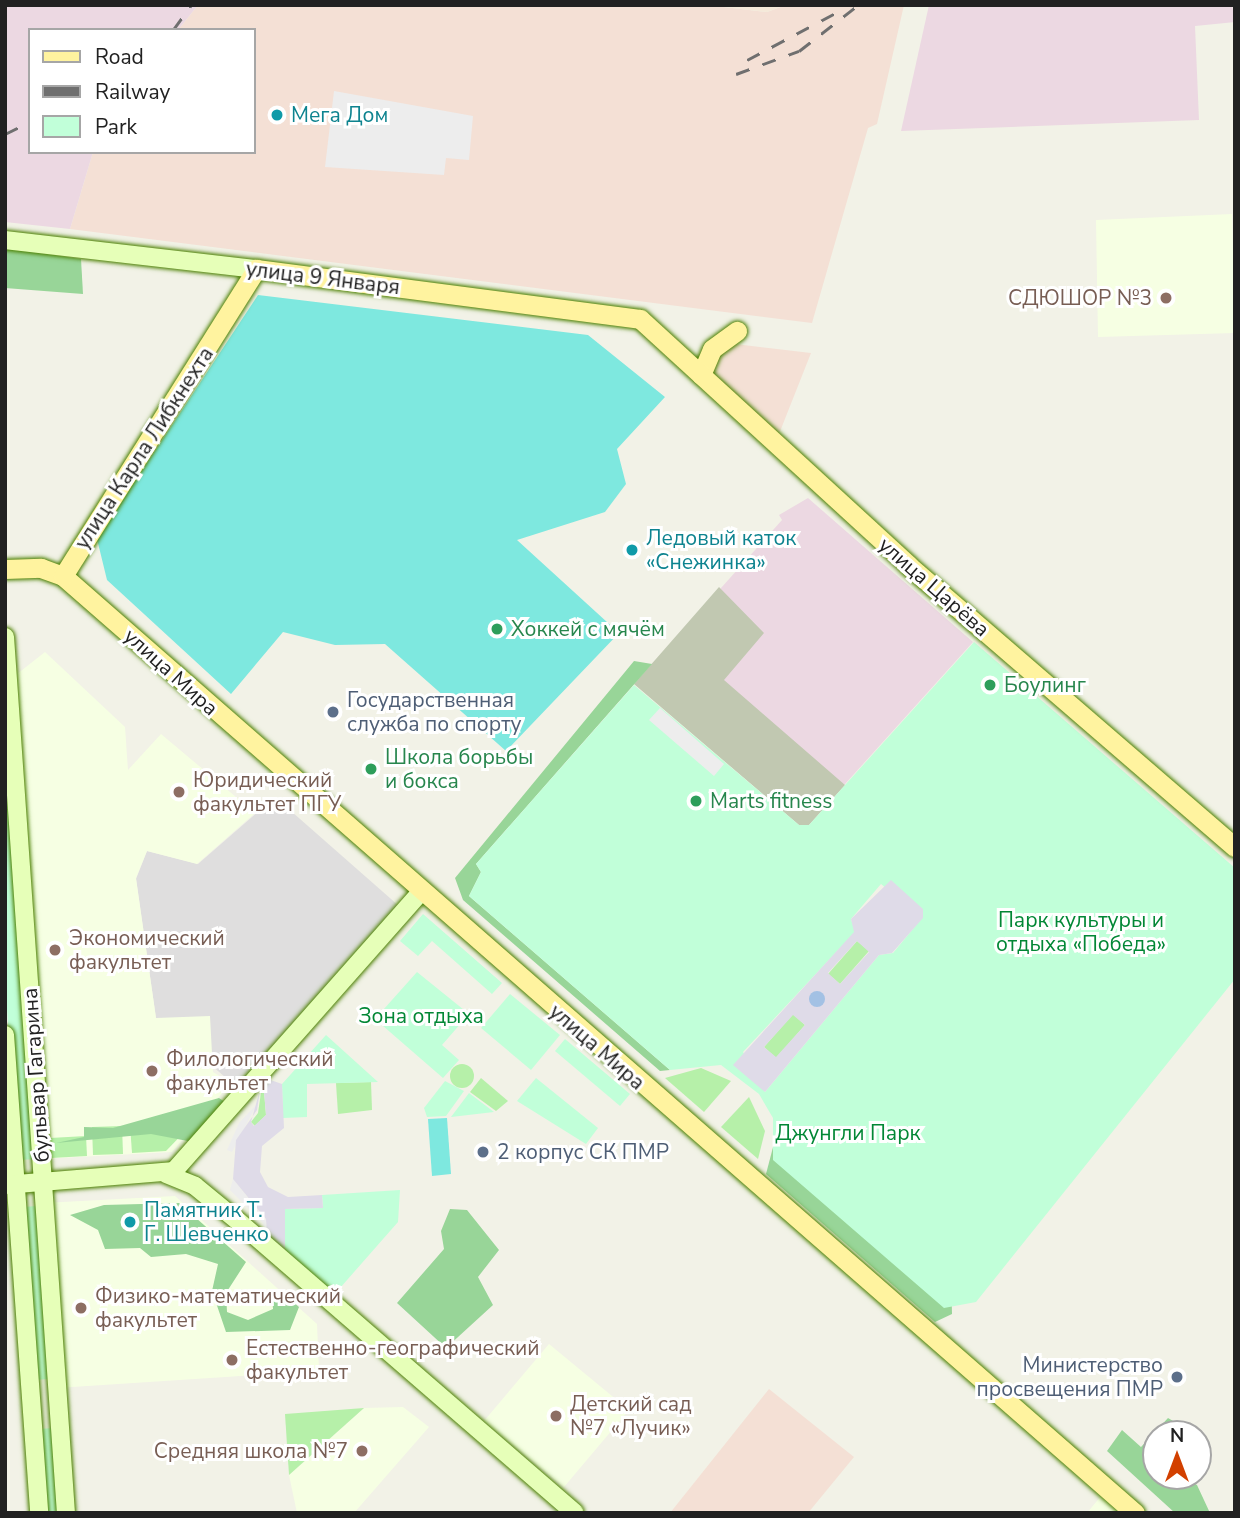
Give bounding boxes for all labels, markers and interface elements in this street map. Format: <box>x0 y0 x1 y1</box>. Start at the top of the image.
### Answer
legend <box>28 28 256 154</box>
text: Road <box>95 43 144 71</box>
text: Railway <box>95 78 170 106</box>
place label: Мега Дом <box>291 102 388 128</box>
marker: Мега Дом <box>269 107 285 123</box>
text: Park <box>95 113 137 141</box>
street label: улица 9 Января <box>245 256 401 300</box>
place label: СДЮШОР №3 <box>1008 285 1152 311</box>
marker: СДЮШОР №3 <box>1158 290 1174 306</box>
street label: улица Карла Либкнехта <box>69 342 219 554</box>
place label: Ледовый каток «Снежинка» <box>646 525 796 575</box>
street label: улица Царёва <box>873 532 995 642</box>
marker: Ледовый каток «Снежинка» <box>624 542 640 558</box>
place label: Хоккей с мячём <box>511 616 665 642</box>
marker: Хоккей с мячём <box>489 621 505 637</box>
street label: улица Мира <box>119 623 223 721</box>
place label: Боулинг <box>1004 672 1086 698</box>
marker: Боулинг <box>982 677 998 693</box>
place label: Государственная служба по спорту <box>347 687 522 737</box>
marker: Государственная служба по спорту <box>325 704 341 720</box>
place label: Школа борьбы и бокса <box>385 744 533 794</box>
marker: Школа борьбы и бокса <box>363 761 379 777</box>
place label: Юридический факультет ПГУ <box>193 767 341 817</box>
marker: Юридический факультет ПГУ <box>171 784 187 800</box>
place label: Marts fitness <box>710 788 832 814</box>
marker: Marts fitness <box>688 793 704 809</box>
park label: Парк культуры и отдыха «Победа» <box>996 907 1166 957</box>
place label: Экономический факультет <box>69 925 225 975</box>
marker: Экономический факультет <box>47 942 63 958</box>
street label: бульвар Гагарина <box>17 987 55 1163</box>
street label: улица Мира <box>544 999 650 1095</box>
park label: Зона отдыха <box>358 1003 484 1029</box>
place label: Филологический факультет <box>166 1046 334 1096</box>
marker: Филологический факультет <box>144 1063 160 1079</box>
park label: Джунгли Парк <box>775 1120 921 1146</box>
place label: 2 корпус СК ПМР <box>497 1139 669 1165</box>
marker: 2 корпус СК ПМР <box>475 1144 491 1160</box>
place label: Памятник Т. Г. Шевченко <box>144 1197 269 1247</box>
marker: Памятник Т. Г. Шевченко <box>122 1214 138 1230</box>
place label: Физико-математический факультет <box>95 1283 341 1333</box>
marker: Физико-математический факультет <box>73 1300 89 1316</box>
place label: Естественно-географический факультет <box>246 1335 539 1385</box>
marker: Естественно-географический факультет <box>224 1352 240 1368</box>
place label: Министерство просвещения ПМР <box>976 1352 1163 1402</box>
marker: Министерство просвещения ПМР <box>1169 1369 1185 1385</box>
place label: Детский сад №7 «Лучик» <box>570 1391 692 1441</box>
marker: Детский сад №7 «Лучик» <box>548 1408 564 1424</box>
north arrow <box>1142 1420 1212 1490</box>
text: N <box>1170 1423 1184 1449</box>
place label: Средняя школа №7 <box>154 1438 348 1464</box>
marker: Средняя школа №7 <box>354 1443 370 1459</box>

